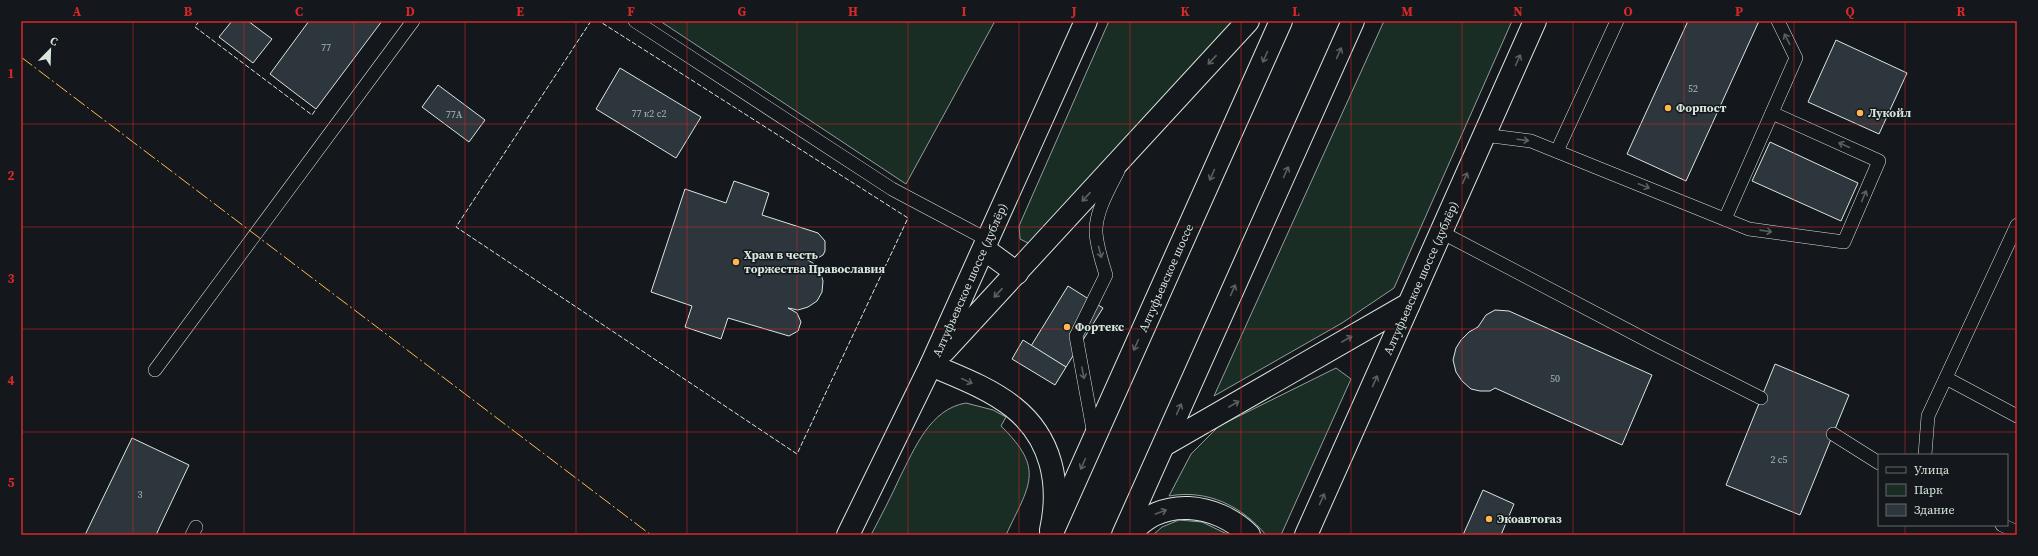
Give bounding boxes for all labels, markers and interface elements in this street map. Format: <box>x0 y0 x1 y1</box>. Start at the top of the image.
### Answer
text: A <box>73 3 82 20</box>
text: B <box>184 3 193 20</box>
text: C <box>295 3 303 20</box>
text: D <box>405 3 415 20</box>
text: E <box>516 3 524 20</box>
text: F <box>627 3 635 20</box>
text: G <box>738 3 747 20</box>
text: H <box>848 3 858 20</box>
text: I <box>961 3 967 20</box>
text: J <box>1070 3 1077 20</box>
text: K <box>1180 3 1190 20</box>
text: L <box>1292 3 1300 20</box>
text: M <box>1401 3 1413 20</box>
text: N <box>1513 3 1523 20</box>
text: O <box>1623 3 1633 20</box>
text: P <box>1735 3 1743 20</box>
text: Q <box>1845 3 1855 20</box>
text: R <box>1957 3 1966 20</box>
north arrow <box>30 30 70 70</box>
text: С <box>48 33 60 50</box>
one-way arrow <box>1783 34 1790 46</box>
house number: 77 <box>321 41 331 54</box>
one-way arrow <box>1336 47 1343 59</box>
one-way arrow <box>1261 50 1268 62</box>
one-way arrow <box>1515 54 1522 66</box>
one-way arrow <box>1207 55 1217 65</box>
text: 1 <box>7 65 15 82</box>
house number: 52 <box>1688 82 1698 95</box>
place label: Форпост <box>1676 100 1727 116</box>
marker: Форпост <box>1663 103 1673 113</box>
place label: Лукойл <box>1868 105 1911 121</box>
house number: 77 к2 с2 <box>631 107 667 120</box>
house number: 77А <box>446 108 463 121</box>
marker: Лукойл <box>1855 108 1865 118</box>
one-way arrow <box>1516 136 1529 144</box>
one-way arrow <box>1838 141 1850 148</box>
one-way arrow <box>1283 166 1290 178</box>
text: 2 <box>7 167 15 184</box>
one-way arrow <box>1208 169 1215 181</box>
one-way arrow <box>1462 173 1469 185</box>
one-way arrow <box>1638 183 1650 191</box>
one-way arrow <box>1861 190 1868 202</box>
one-way arrow <box>1081 192 1091 202</box>
street label: Алтуфьевское шоссе (дублёр) <box>1380 199 1462 357</box>
street label: Алтуфьевское шоссе (дублёр) <box>929 201 1011 359</box>
street label: Алтуфьевское шоссе <box>1135 221 1197 335</box>
one-way arrow <box>1759 227 1772 235</box>
one-way arrow <box>1097 245 1104 258</box>
place label: Храм в честь торжества Православия <box>744 247 885 277</box>
marker: Храм в честь торжества Православия <box>731 257 741 267</box>
text: 3 <box>7 270 15 287</box>
one-way arrow <box>1229 285 1237 297</box>
one-way arrow <box>993 288 1003 298</box>
place label: Фортекс <box>1075 319 1124 335</box>
marker: Фортекс <box>1062 322 1072 332</box>
one-way arrow <box>1340 335 1352 343</box>
one-way arrow <box>1132 339 1139 351</box>
one-way arrow <box>1079 366 1087 379</box>
text: 4 <box>7 372 15 389</box>
house number: 50 <box>1550 372 1560 385</box>
one-way arrow <box>1372 375 1379 387</box>
one-way arrow <box>960 378 972 385</box>
one-way arrow <box>1228 400 1240 408</box>
one-way arrow <box>1176 403 1184 415</box>
house number: 2 с5 <box>1770 453 1788 466</box>
legend <box>1878 454 2008 526</box>
one-way arrow <box>1079 457 1086 469</box>
text: Улица <box>1914 462 1950 478</box>
text: 5 <box>7 474 15 491</box>
text: Парк <box>1914 482 1943 498</box>
house number: 3 <box>138 488 143 501</box>
one-way arrow <box>1319 494 1326 506</box>
text: Здание <box>1914 502 1955 518</box>
one-way arrow <box>1154 508 1166 516</box>
place label: Экоавтогаз <box>1497 511 1562 527</box>
marker: Экоавтогаз <box>1484 514 1494 524</box>

